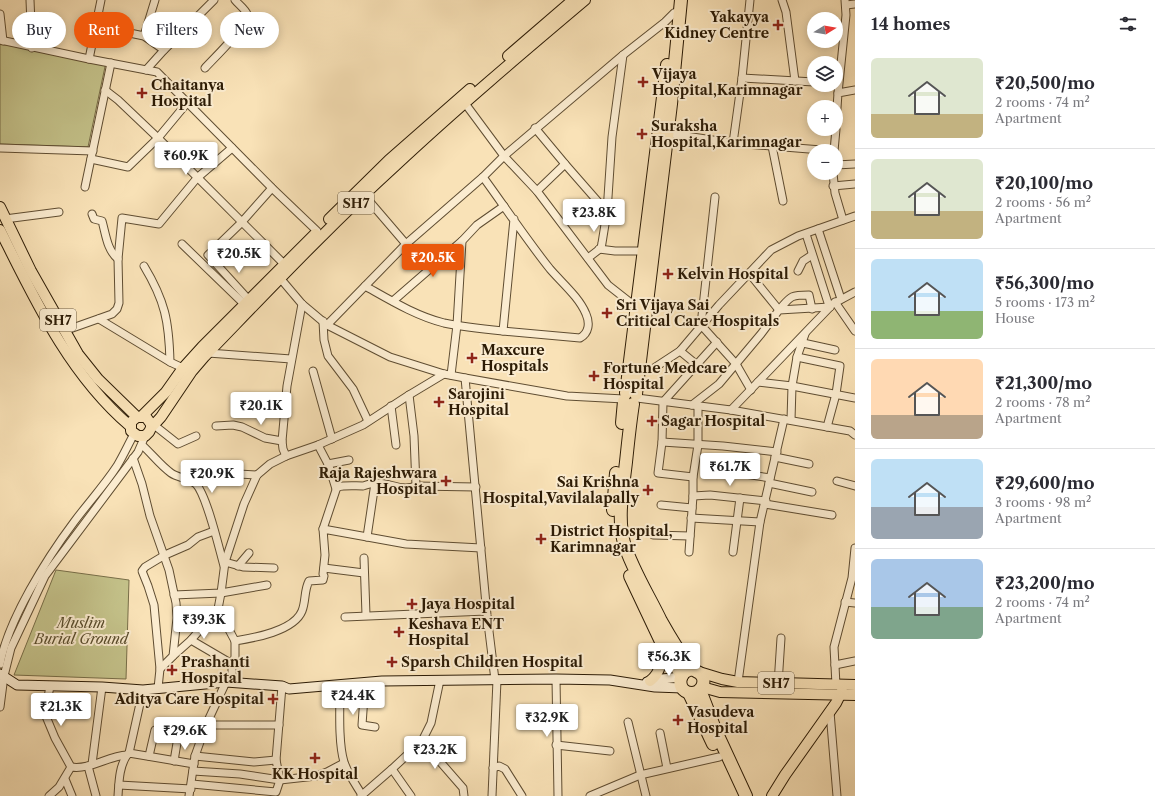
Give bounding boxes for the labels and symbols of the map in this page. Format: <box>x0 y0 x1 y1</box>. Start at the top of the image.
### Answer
place label: Yakayya Kidney Centre <box>664 8 770 42</box>
north arrow <box>807 12 843 48</box>
marker: Yakayya Kidney Centre <box>772 19 784 31</box>
place label: Vijaya Hospital,Karimnagar <box>651 65 803 99</box>
place label: Chaitanya Hospital <box>151 76 225 110</box>
marker: Vijaya Hospital,Karimnagar <box>637 76 649 88</box>
marker: Chaitanya Hospital <box>136 87 148 99</box>
place label: Suraksha Hospital,Karimnagar <box>651 117 802 151</box>
marker: Suraksha Hospital,Karimnagar <box>636 128 648 140</box>
pin: ₹60.9K <box>153 142 219 176</box>
road number: SH7 <box>338 192 374 214</box>
pin: ₹23.8K <box>561 199 627 233</box>
pin: ₹20.5K <box>206 240 272 274</box>
pin: ₹20.5K <box>400 244 466 278</box>
place label: Kelvin Hospital <box>677 265 789 283</box>
marker: Kelvin Hospital <box>662 268 674 280</box>
place label: Sri Vijaya Sai Critical Care Hospitals <box>616 296 779 330</box>
marker: Sri Vijaya Sai Critical Care Hospitals <box>601 307 613 319</box>
road number: SH7 <box>40 309 76 331</box>
place label: Maxcure Hospitals <box>481 341 548 375</box>
marker: Maxcure Hospitals <box>466 352 478 364</box>
place label: Fortune Medcare Hospital <box>603 359 727 393</box>
marker: Fortune Medcare Hospital <box>588 370 600 382</box>
place label: Sarojini Hospital <box>448 385 509 419</box>
pin: ₹20.1K <box>228 392 294 426</box>
marker: Sarojini Hospital <box>433 396 445 408</box>
place label: Sagar Hospital <box>661 412 765 430</box>
marker: Sagar Hospital <box>646 415 658 427</box>
pin: ₹61.7K <box>697 453 763 487</box>
pin: ₹20.9K <box>179 460 245 494</box>
place label: Raja Rajeshwara Hospital <box>319 464 438 498</box>
place label: Sai Krishna Hospital,Vavilalapally <box>483 473 640 507</box>
marker: Raja Rajeshwara Hospital <box>440 475 452 487</box>
marker: Sai Krishna Hospital,Vavilalapally <box>642 484 654 496</box>
place label: District Hospital, Karimnagar <box>550 522 673 556</box>
marker: District Hospital, Karimnagar <box>535 533 547 545</box>
place label: Jaya Hospital <box>418 595 515 613</box>
marker: Jaya Hospital <box>406 598 418 610</box>
pin: ₹39.3K <box>171 606 237 640</box>
park label: Muslim Burial Ground <box>33 614 130 648</box>
place label: Keshava ENT Hospital <box>408 615 504 649</box>
marker: Keshava ENT Hospital <box>393 626 405 638</box>
pin: ₹56.3K <box>636 643 702 677</box>
place label: Prashanti Hospital <box>181 653 250 687</box>
place label: Sparsh Children Hospital <box>401 653 583 671</box>
marker: Sparsh Children Hospital <box>386 656 398 668</box>
marker: Prashanti Hospital <box>166 664 178 676</box>
road number: SH7 <box>758 672 794 694</box>
pin: ₹24.4K <box>320 682 386 716</box>
place label: Aditya Care Hospital <box>114 690 264 708</box>
pin: ₹21.3K <box>28 693 94 727</box>
marker: Aditya Care Hospital <box>267 693 279 705</box>
place label: Vasudeva Hospital <box>686 703 755 737</box>
pin: ₹32.9K <box>514 704 580 738</box>
marker: Vasudeva Hospital <box>672 714 684 726</box>
pin: ₹29.6K <box>152 717 218 751</box>
pin: ₹23.2K <box>402 736 468 770</box>
marker: KK Hospital <box>309 752 321 764</box>
place label: KK Hospital <box>272 765 358 783</box>

